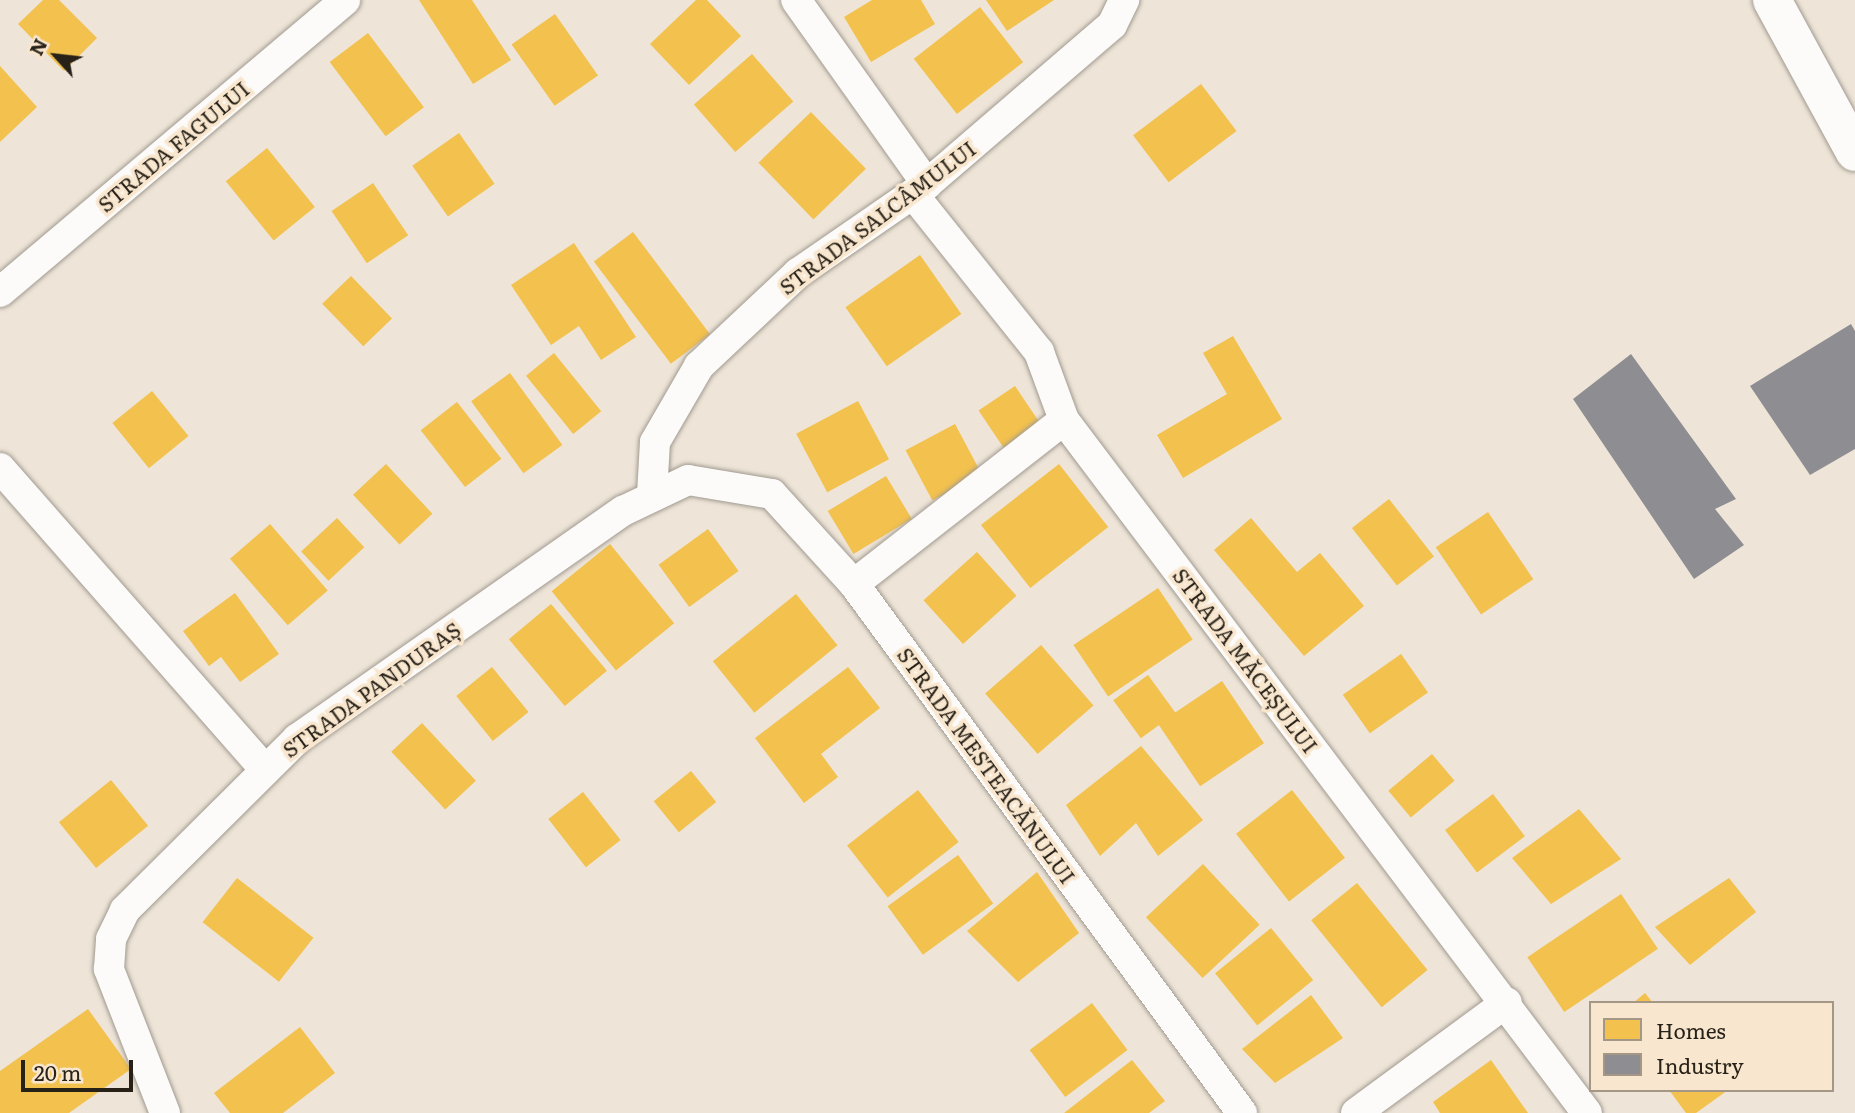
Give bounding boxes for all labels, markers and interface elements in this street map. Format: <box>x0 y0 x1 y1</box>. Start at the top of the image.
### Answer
north arrow <box>21 21 91 91</box>
text: N <box>21 33 53 60</box>
street label: STRADA FAGULUI <box>92 75 254 217</box>
street label: STRADA SALCÂMULUI <box>774 135 980 299</box>
street label: STRADA MĂCEȘULUI <box>1168 563 1324 757</box>
street label: STRADA PANDURAȘ <box>277 616 465 762</box>
street label: STRADA MESTEACĂNULUI <box>893 642 1081 888</box>
legend <box>1589 1001 1834 1092</box>
text: Homes <box>1656 1014 1726 1045</box>
scale bar <box>24 1046 136 1090</box>
text: Industry <box>1656 1049 1744 1080</box>
text: 20 m <box>34 1056 81 1087</box>

